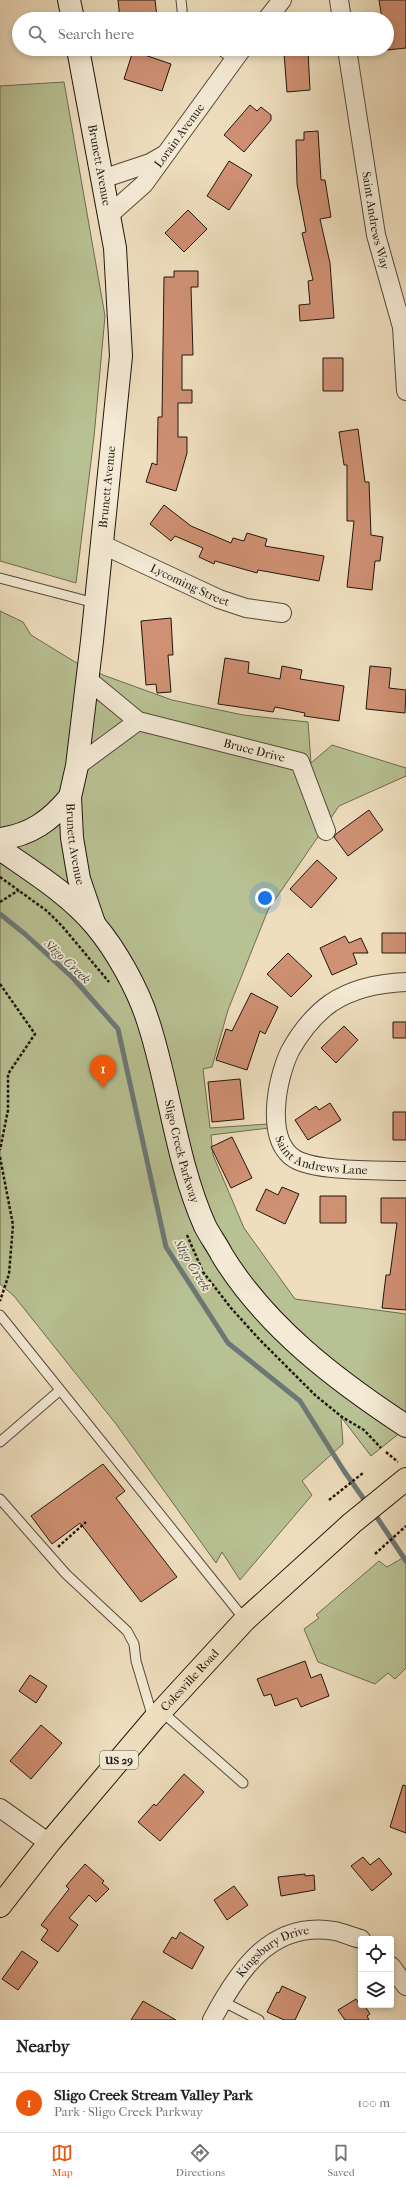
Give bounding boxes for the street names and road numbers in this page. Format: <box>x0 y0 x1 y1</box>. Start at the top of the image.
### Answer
street label: Lorain Avenue <box>151 101 207 170</box>
street label: Brunett Avenue <box>85 123 114 207</box>
street label: Saint Andrews Way <box>359 170 393 272</box>
street label: Brunett Avenue <box>96 445 118 529</box>
street label: Lycoming Street <box>148 561 232 609</box>
street label: Bruce Drive <box>222 736 287 765</box>
street label: Brunett Avenue <box>63 803 88 887</box>
street label: Sligo Creek Parkway <box>162 1098 202 1206</box>
street label: Saint Andrews Lane <box>272 1134 368 1177</box>
street label: Colesville Road <box>158 1646 222 1714</box>
road number: US 29 <box>100 1751 138 1769</box>
street label: Kingsbury Drive <box>233 1923 310 1980</box>

